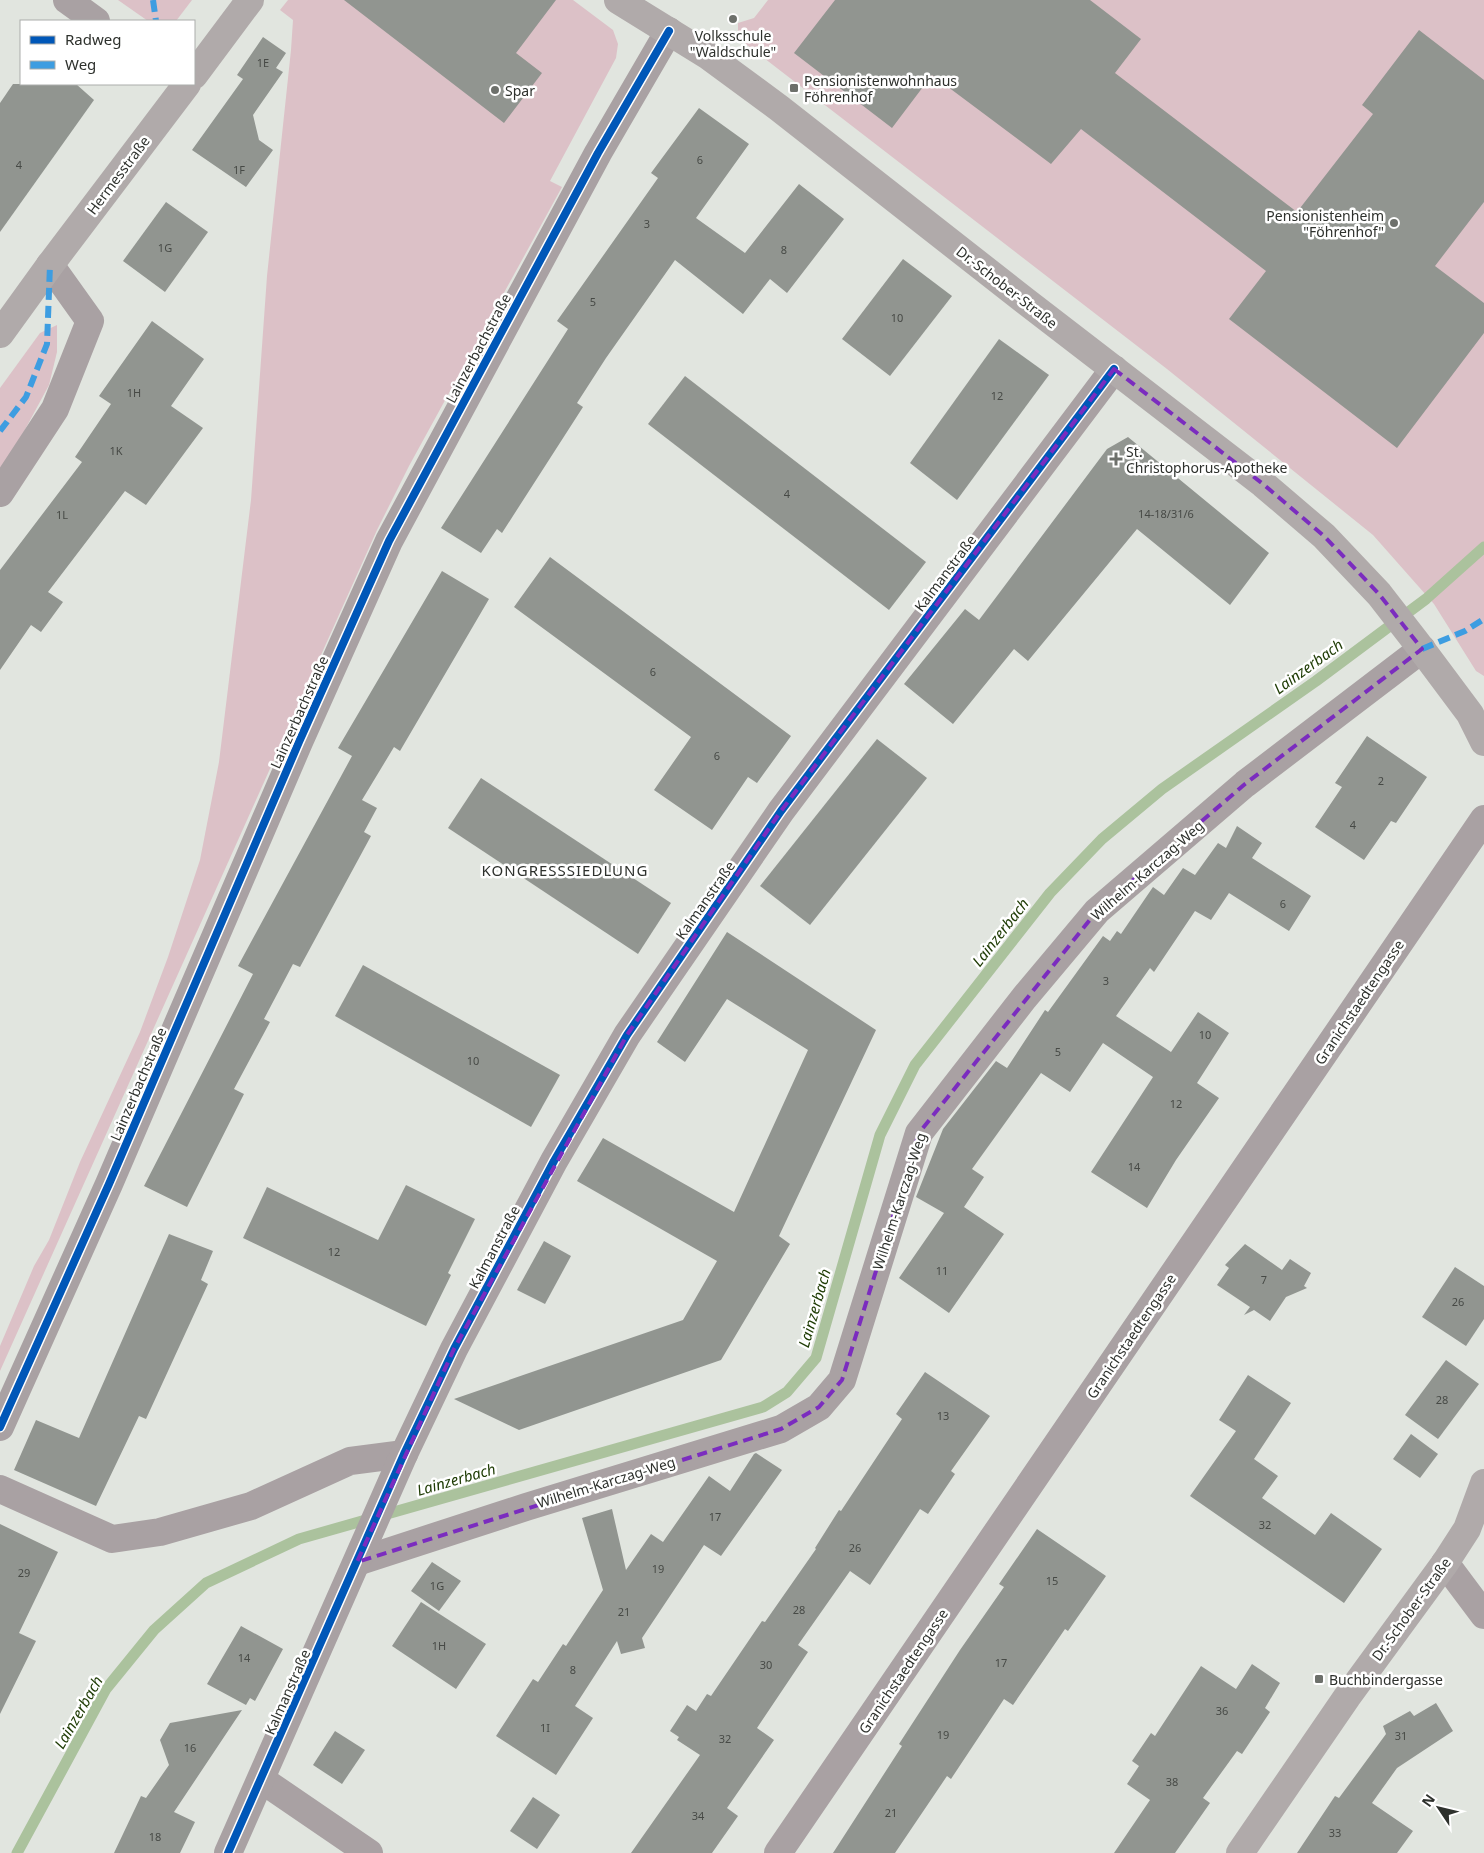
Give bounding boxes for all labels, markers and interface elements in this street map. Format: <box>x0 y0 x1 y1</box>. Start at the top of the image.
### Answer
marker: Volksschule "Waldschule" <box>727 13 739 25</box>
legend <box>20 20 195 85</box>
place label: Volksschule "Waldschule" <box>690 26 776 61</box>
text: Radweg <box>65 29 121 49</box>
text: Weg <box>65 54 96 74</box>
house number: 1E <box>257 55 269 70</box>
place label: Pensionistenwohnhaus Föhrenhof <box>804 71 957 106</box>
place label: Spar <box>505 81 535 100</box>
marker: Pensionistenwohnhaus Föhrenhof <box>788 82 800 94</box>
marker: Spar <box>489 84 501 96</box>
street label: Hermesstraße <box>82 132 154 218</box>
house number: 6 <box>697 152 703 167</box>
house number: 4 <box>16 157 23 172</box>
house number: 1F <box>233 162 245 177</box>
place label: Pensionistenheim "Föhrenhof" <box>1266 206 1384 241</box>
house number: 3 <box>644 216 650 231</box>
marker: Pensionistenheim "Föhrenhof" <box>1388 217 1400 229</box>
house number: 1G <box>158 240 172 255</box>
house number: 8 <box>781 242 787 257</box>
street label: Dr.-Schober-Straße <box>953 242 1061 332</box>
street label: Lainzerbachstraße <box>441 290 515 406</box>
house number: 5 <box>590 294 596 309</box>
house number: 10 <box>891 310 903 325</box>
house number: 1H <box>127 385 141 400</box>
house number: 12 <box>991 388 1003 403</box>
place label: St. Christophorus-Apotheke <box>1126 442 1288 477</box>
house number: 1K <box>109 443 123 458</box>
marker: St. Christophorus-Apotheke <box>1110 453 1122 465</box>
house number: 4 <box>784 486 791 501</box>
house number: 14-18/31/6 <box>1138 506 1194 521</box>
house number: 1L <box>56 507 68 522</box>
street label: Kalmanstraße <box>910 531 980 615</box>
water label: Lainzerbach <box>1269 634 1347 698</box>
street label: Lainzerbachstraße <box>266 653 332 771</box>
house number: 6 <box>650 664 656 679</box>
house number: 6 <box>714 748 720 763</box>
house number: 2 <box>1378 773 1384 788</box>
street label: Wilhelm-Karczag-Weg <box>1087 816 1207 924</box>
house number: 4 <box>1350 817 1357 832</box>
street label: Kalmanstraße <box>671 857 739 943</box>
district label: KONGRESSSIEDLUNG <box>482 860 648 880</box>
water label: Lainzerbach <box>967 894 1033 970</box>
house number: 6 <box>1280 896 1286 911</box>
street label: Granichstaedtengasse <box>1310 936 1408 1068</box>
house number: 3 <box>1103 973 1109 988</box>
street label: Lainzerbachstraße <box>106 1024 170 1144</box>
house number: 10 <box>1199 1027 1211 1042</box>
house number: 5 <box>1055 1044 1061 1059</box>
house number: 10 <box>467 1053 479 1068</box>
house number: 12 <box>1170 1096 1182 1111</box>
street label: Wilhelm-Karczag-Weg <box>868 1130 930 1272</box>
house number: 14 <box>1128 1159 1141 1174</box>
street label: Kalmanstraße <box>464 1202 524 1292</box>
house number: 12 <box>328 1244 340 1259</box>
house number: 11 <box>936 1263 948 1278</box>
water label: Lainzerbach <box>793 1266 835 1350</box>
street label: Granichstaedtengasse <box>1082 1270 1180 1402</box>
house number: 7 <box>1261 1272 1267 1287</box>
house number: 26 <box>1452 1294 1464 1309</box>
house number: 28 <box>1436 1392 1448 1407</box>
house number: 13 <box>937 1408 949 1423</box>
street label: Wilhelm-Karczag-Weg <box>535 1452 677 1512</box>
water label: Lainzerbach <box>414 1458 498 1500</box>
house number: 17 <box>709 1509 721 1524</box>
house number: 32 <box>1259 1517 1271 1532</box>
house number: 26 <box>849 1540 861 1555</box>
street label: Dr.-Schober-Straße <box>1367 1554 1455 1664</box>
house number: 19 <box>652 1561 664 1576</box>
house number: 29 <box>18 1565 30 1580</box>
house number: 15 <box>1046 1573 1058 1588</box>
house number: 1G <box>430 1578 444 1593</box>
house number: 28 <box>793 1602 805 1617</box>
house number: 21 <box>618 1604 630 1619</box>
street label: Granichstaedtengasse <box>854 1605 952 1737</box>
house number: 1H <box>432 1638 446 1653</box>
street label: Kalmanstraße <box>260 1646 314 1738</box>
house number: 14 <box>238 1650 251 1665</box>
house number: 17 <box>995 1655 1007 1670</box>
house number: 30 <box>760 1657 772 1672</box>
house number: 8 <box>570 1662 576 1677</box>
place label: Buchbindergasse <box>1329 1670 1443 1689</box>
water label: Lainzerbach <box>49 1672 107 1752</box>
marker: Buchbindergasse <box>1313 1673 1325 1685</box>
house number: 36 <box>1216 1703 1228 1718</box>
house number: 1I <box>540 1720 550 1735</box>
house number: 19 <box>937 1727 949 1742</box>
house number: 31 <box>1395 1728 1407 1743</box>
house number: 32 <box>719 1731 731 1746</box>
house number: 16 <box>184 1740 196 1755</box>
house number: 38 <box>1166 1774 1178 1789</box>
north arrow <box>1414 1783 1464 1833</box>
text: N <box>1417 1790 1439 1810</box>
house number: 21 <box>885 1805 897 1820</box>
house number: 34 <box>692 1808 705 1823</box>
house number: 33 <box>1329 1825 1341 1840</box>
house number: 18 <box>149 1829 161 1844</box>

